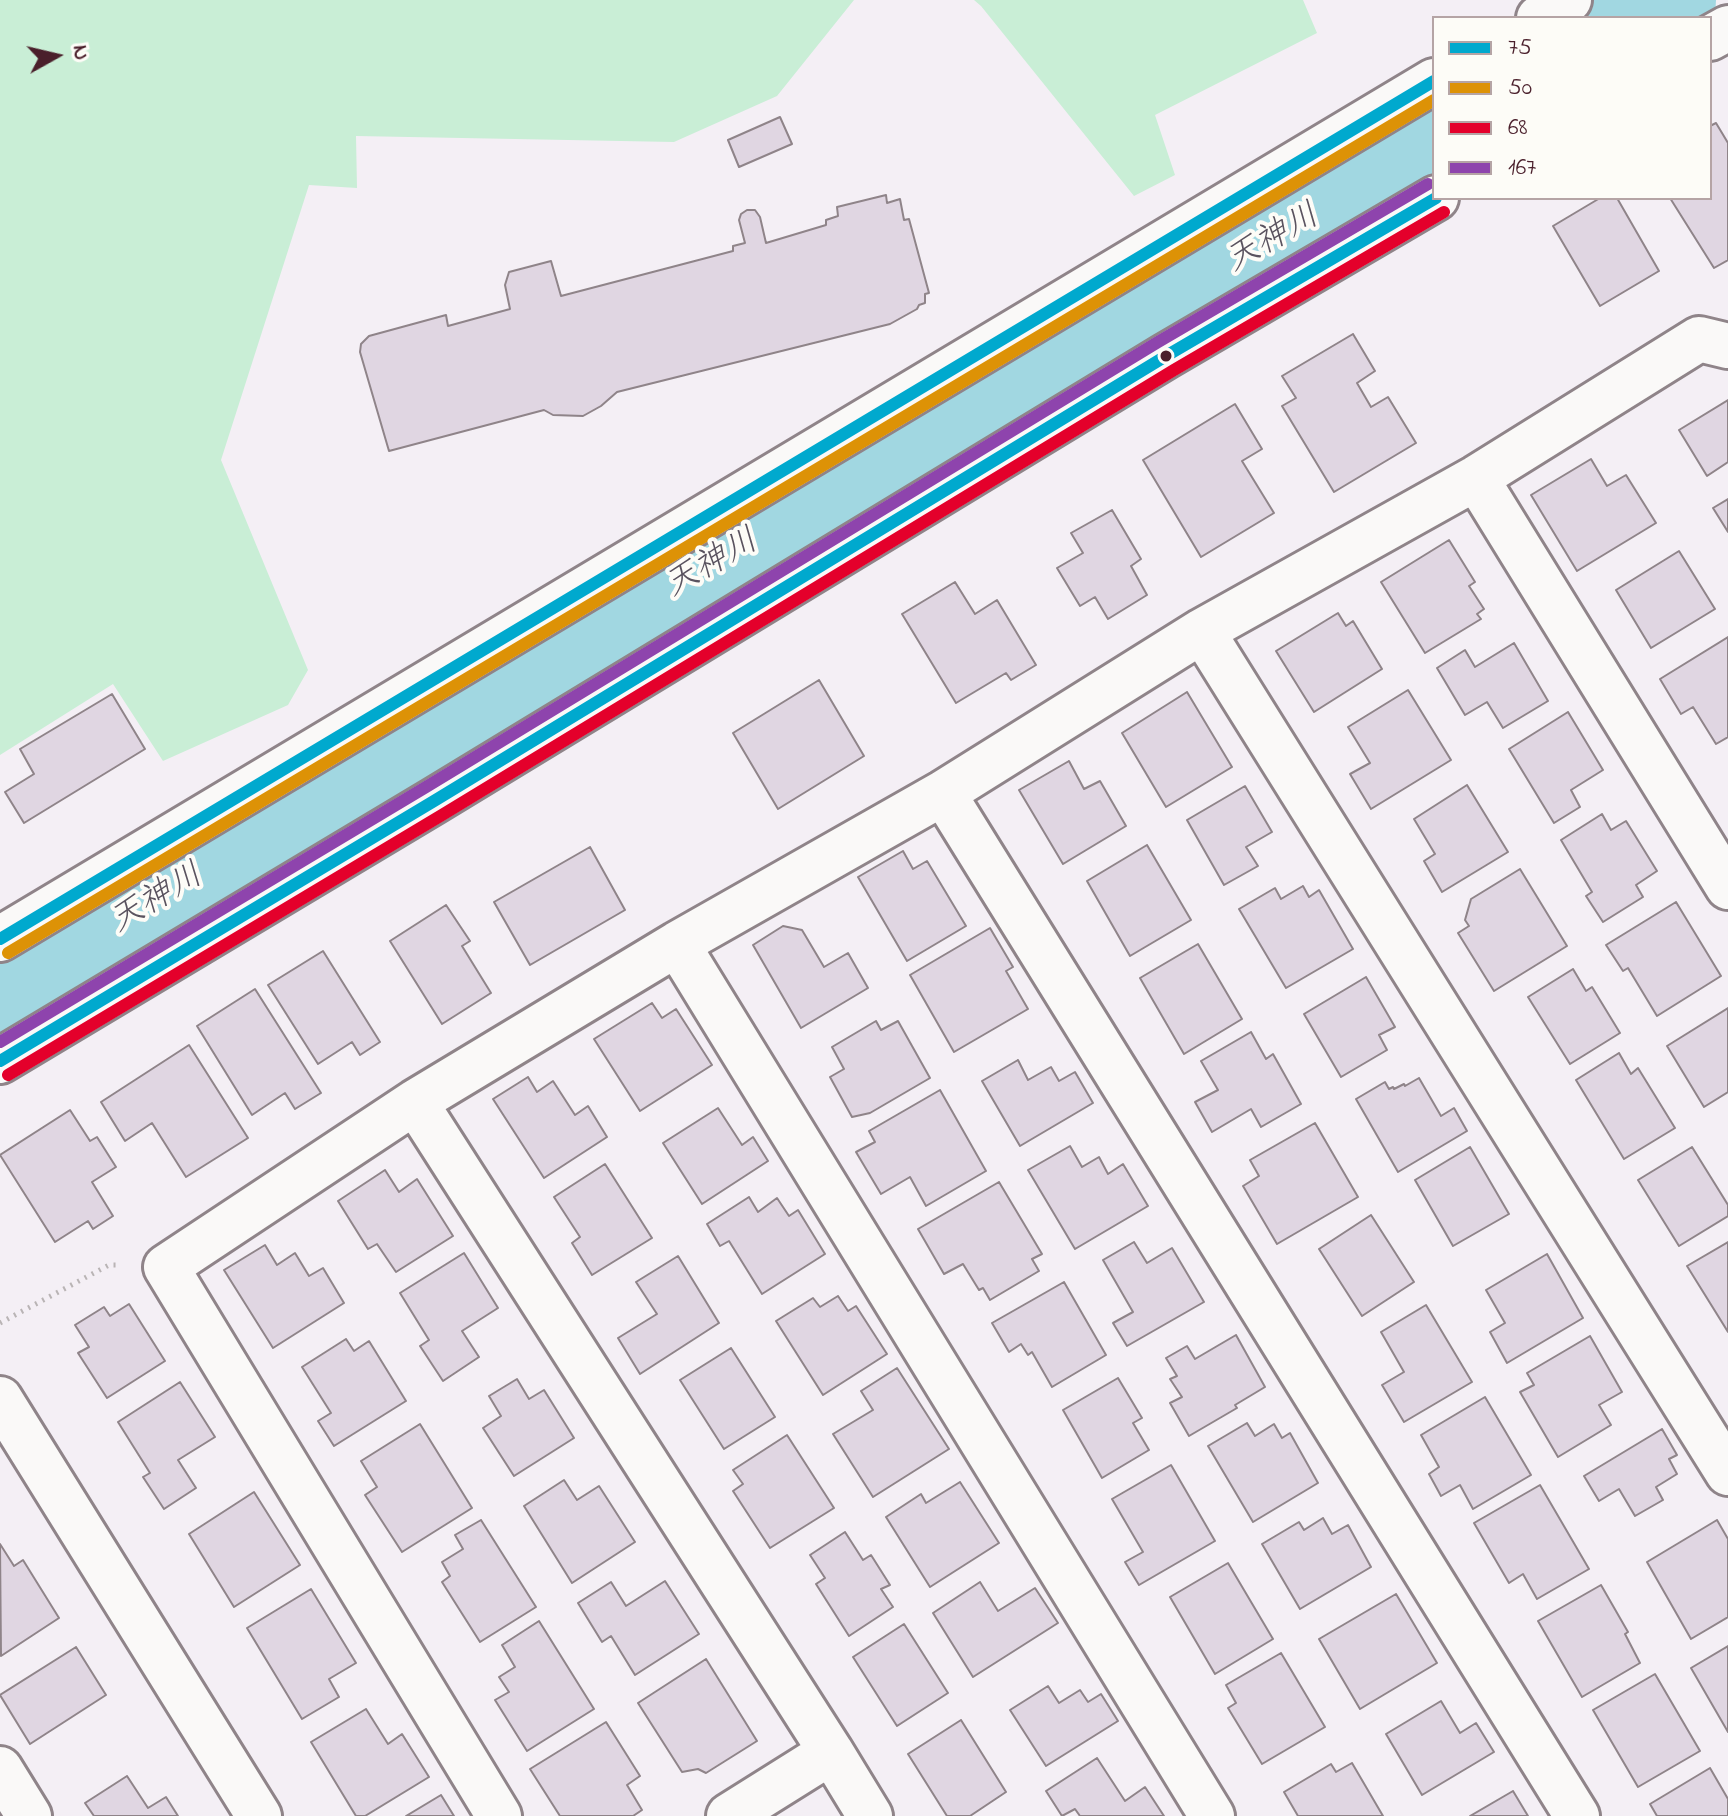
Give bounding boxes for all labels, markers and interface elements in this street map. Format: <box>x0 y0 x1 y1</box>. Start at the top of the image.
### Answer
north arrow <box>16 16 96 96</box>
legend <box>1432 16 1712 200</box>
text: 75 <box>1508 31 1532 66</box>
text: N <box>63 43 97 62</box>
text: 50 <box>1508 71 1532 106</box>
text: 68 <box>1508 111 1528 146</box>
text: 167 <box>1508 151 1536 186</box>
water label: 天神川 <box>1220 198 1328 284</box>
unlabelled marker <box>1158 348 1174 364</box>
water label: 天神川 <box>659 523 767 609</box>
water label: 天神川 <box>104 857 212 945</box>

